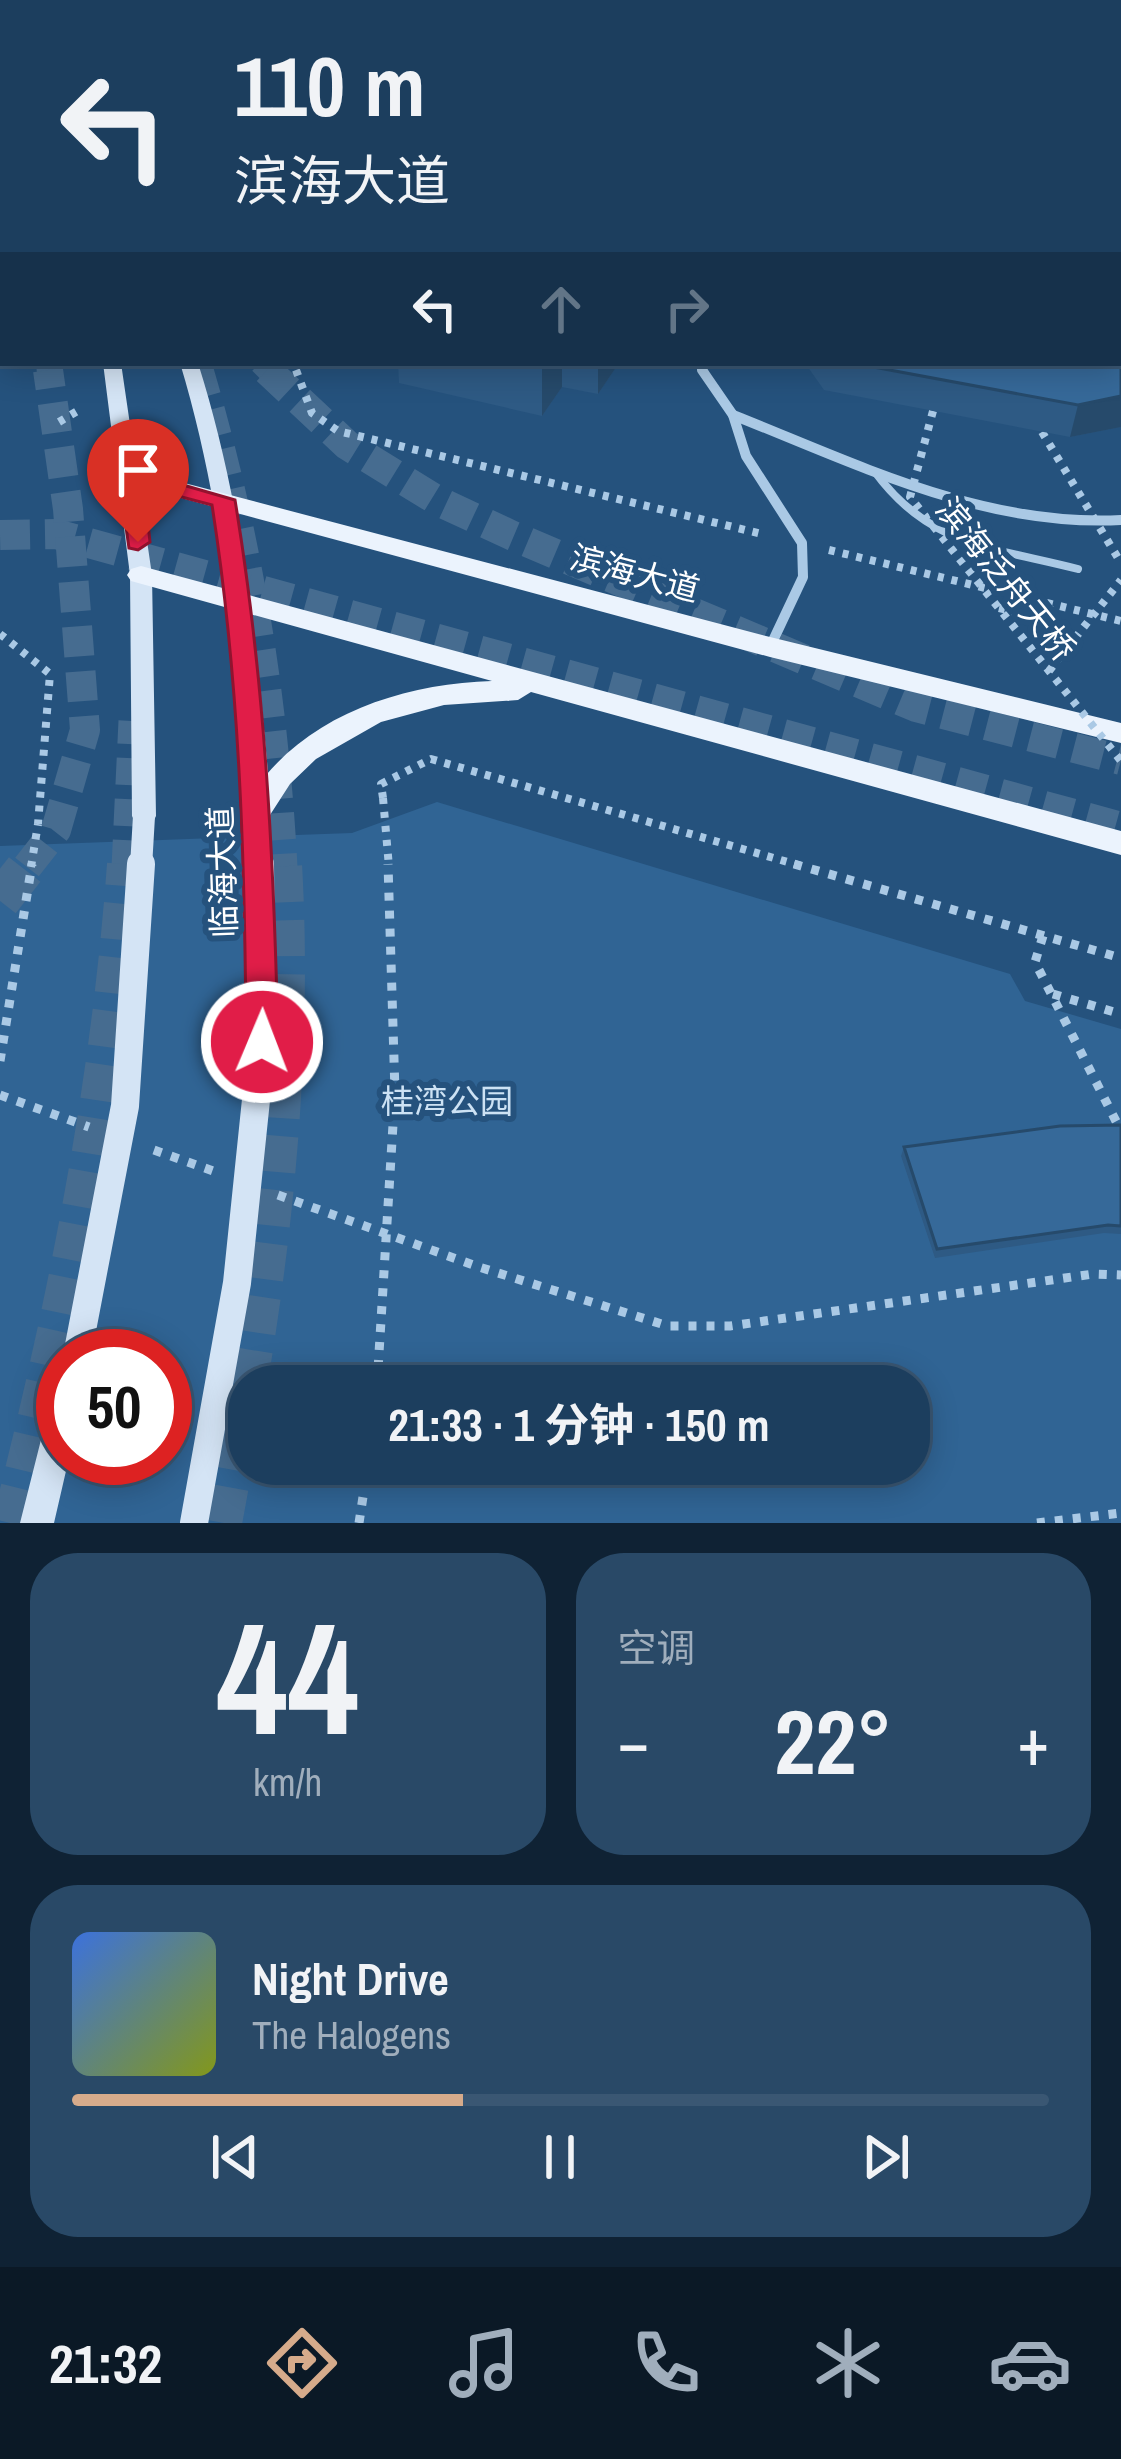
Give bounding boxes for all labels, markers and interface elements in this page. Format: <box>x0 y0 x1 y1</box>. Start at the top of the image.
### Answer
text: 110 m <box>234 29 426 142</box>
icon: left <box>36 48 192 204</box>
text: 滨海大道 <box>234 144 450 217</box>
icon: left <box>402 276 468 342</box>
icon: ahead <box>528 276 594 342</box>
icon: right <box>654 276 720 342</box>
pin <box>87 419 189 542</box>
icon: arrive <box>105 437 171 503</box>
street label: 滨海泛舟天桥 <box>927 488 1085 670</box>
street label: 滨海大道 <box>566 535 704 611</box>
street label: 临海大道 <box>198 805 246 939</box>
position arrow <box>199 979 325 1105</box>
park label: 桂湾公园 <box>381 1079 513 1123</box>
speed limit sign: 50 <box>36 1329 192 1485</box>
text: 21:33 · 1 分钟 · 150 m <box>388 1394 770 1455</box>
text: 44 <box>217 1573 359 1783</box>
text: 空调 <box>618 1622 696 1674</box>
text: 22° <box>774 1681 892 1802</box>
text: − <box>618 1697 649 1786</box>
text: + <box>1017 1697 1049 1786</box>
text: km/h <box>253 1756 322 1808</box>
text: Night Drive <box>252 1948 449 2009</box>
text: The Halogens <box>252 2009 451 2061</box>
icon: previous <box>202 2124 268 2190</box>
icon: pause <box>527 2124 593 2190</box>
icon: next <box>853 2124 919 2190</box>
icon: directions <box>260 2321 344 2405</box>
icon: music <box>442 2321 526 2405</box>
icon: phone <box>624 2321 708 2405</box>
icon: climate <box>806 2321 890 2405</box>
icon: car <box>988 2321 1072 2405</box>
text: 21:32 <box>49 2327 162 2400</box>

